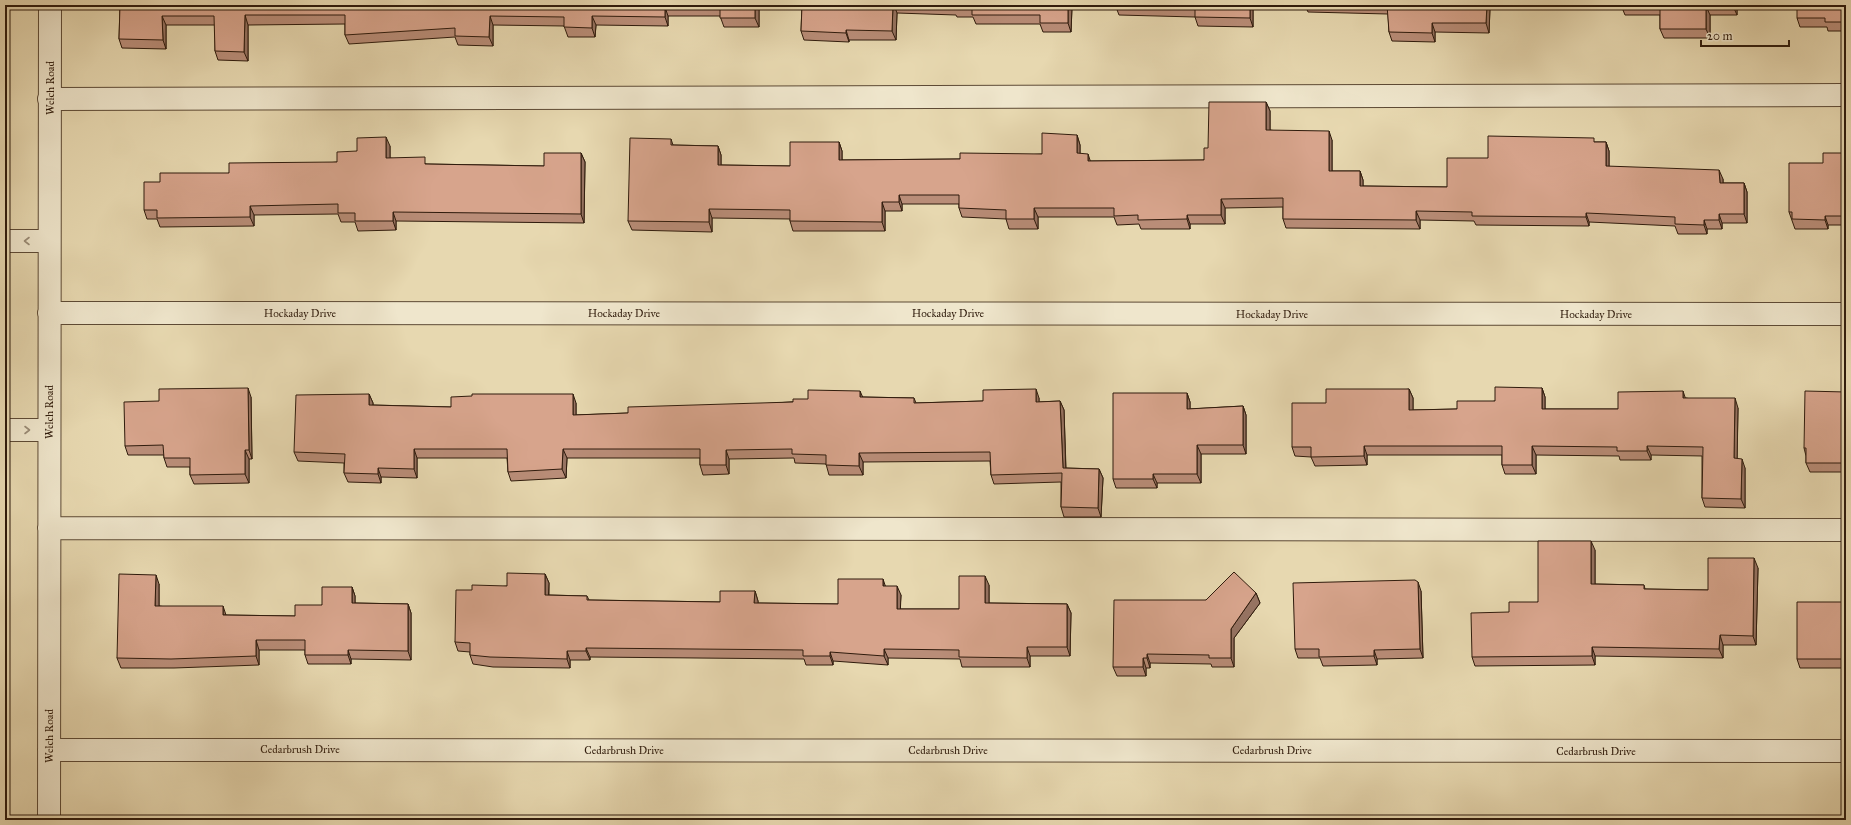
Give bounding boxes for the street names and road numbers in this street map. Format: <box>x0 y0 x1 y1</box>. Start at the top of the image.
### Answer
street label: Welch Road <box>44 60 57 115</box>
street label: Hockaday Drive <box>264 307 337 320</box>
street label: Hockaday Drive <box>588 307 661 320</box>
street label: Hockaday Drive <box>912 307 985 320</box>
street label: Hockaday Drive <box>1236 308 1309 321</box>
street label: Hockaday Drive <box>1560 308 1633 321</box>
street label: Welch Road <box>43 384 56 439</box>
street label: Welch Road <box>43 708 56 763</box>
street label: Cedarbrush Drive <box>260 743 340 756</box>
street label: Cedarbrush Drive <box>584 744 664 757</box>
street label: Cedarbrush Drive <box>908 744 988 757</box>
street label: Cedarbrush Drive <box>1232 744 1312 757</box>
street label: Cedarbrush Drive <box>1556 745 1636 758</box>

